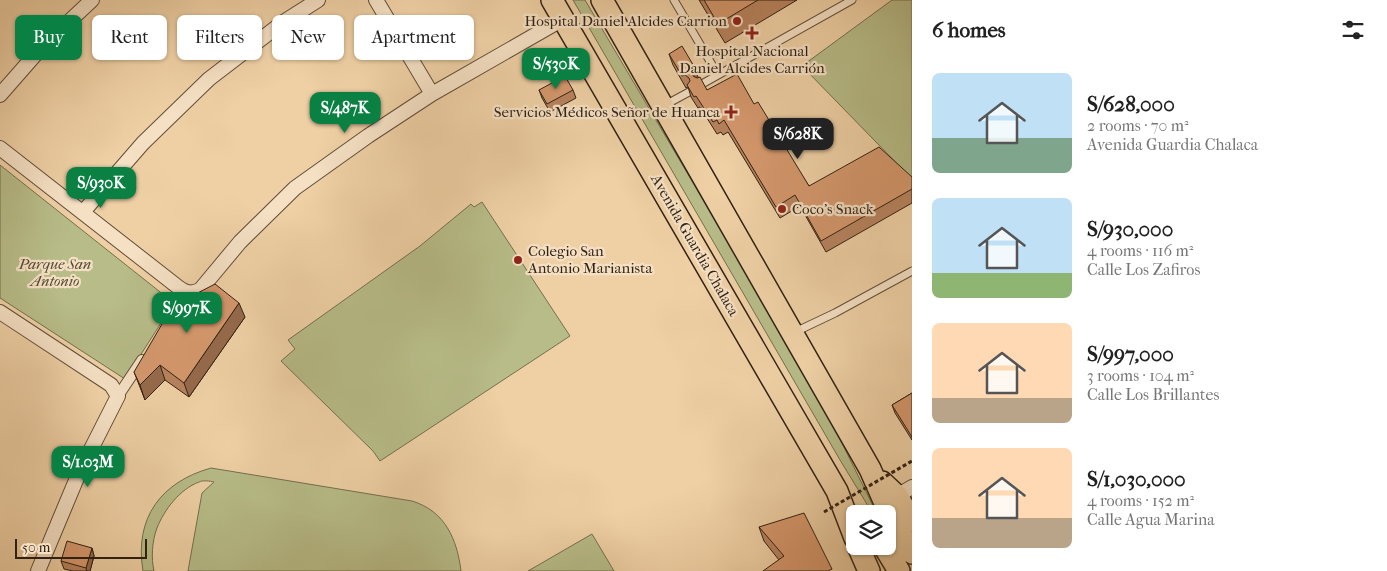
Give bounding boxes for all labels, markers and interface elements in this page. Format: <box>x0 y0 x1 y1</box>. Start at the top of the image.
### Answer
place label: Hospital Daniel Alcides Carrion <box>525 12 727 30</box>
chip: Buy <box>15 15 82 60</box>
chip: Rent <box>92 15 167 60</box>
chip: Filters <box>177 15 262 60</box>
chip: New <box>272 15 344 60</box>
chip: Apartment <box>354 15 474 60</box>
marker: Hospital Daniel Alcides Carrion <box>731 15 743 27</box>
icon: filters <box>1339 16 1367 44</box>
text: 6 homes <box>932 18 1006 42</box>
marker: Hospital Nacional Daniel Alcides Carrión <box>745 26 759 40</box>
place label: Hospital Nacional Daniel Alcides Carrión <box>679 42 825 77</box>
pin: S/530K <box>515 48 597 90</box>
text: S/530K <box>533 54 579 73</box>
pin: S/487K <box>304 92 386 134</box>
text: S/628,000 <box>1087 92 1175 116</box>
icon: home <box>972 93 1032 153</box>
text: S/487K <box>321 98 369 117</box>
place label: Servicios Médicos Señor de Huanca <box>494 103 721 121</box>
marker: Servicios Médicos Señor de Huanca <box>724 105 738 119</box>
text: 2 rooms · 70 m² <box>1087 116 1189 135</box>
pin: S/628K <box>757 118 839 160</box>
text: S/628K <box>774 124 822 143</box>
text: Avenida Guardia Chalaca <box>1087 135 1258 154</box>
pin: S/930K <box>60 166 142 209</box>
street label: Avenida Guardia Chalaca <box>647 170 743 320</box>
text: S/930K <box>77 173 125 192</box>
place label: Coco's Snack <box>792 200 874 218</box>
marker: Coco's Snack <box>776 203 788 215</box>
text: S/930,000 <box>1087 217 1173 241</box>
icon: home <box>972 218 1032 278</box>
text: 4 rooms · 116 m² <box>1087 241 1193 260</box>
place label: Colegio San Antonio Marianista <box>527 242 653 277</box>
marker: Colegio San Antonio Marianista <box>512 254 524 266</box>
park label: Parque San Antonio <box>18 255 91 290</box>
text: Calle Los Zafiros <box>1087 260 1200 279</box>
pin: S/997K <box>146 292 228 334</box>
text: S/997K <box>163 298 211 317</box>
text: S/997,000 <box>1087 342 1174 366</box>
icon: home <box>972 343 1032 403</box>
text: 3 rooms · 104 m² <box>1087 366 1194 385</box>
text: Calle Los Brillantes <box>1087 385 1219 404</box>
pin: S/1.03M <box>42 446 134 488</box>
text: S/1.03M <box>63 452 113 471</box>
text: S/1,030,000 <box>1087 467 1186 491</box>
icon: home <box>972 468 1032 528</box>
text: 4 rooms · 152 m² <box>1087 491 1194 510</box>
map controls <box>846 505 896 555</box>
button: layers <box>846 505 896 555</box>
text: Calle Agua Marina <box>1087 510 1215 529</box>
scale bar <box>15 536 148 559</box>
text: 50 m <box>22 539 50 556</box>

